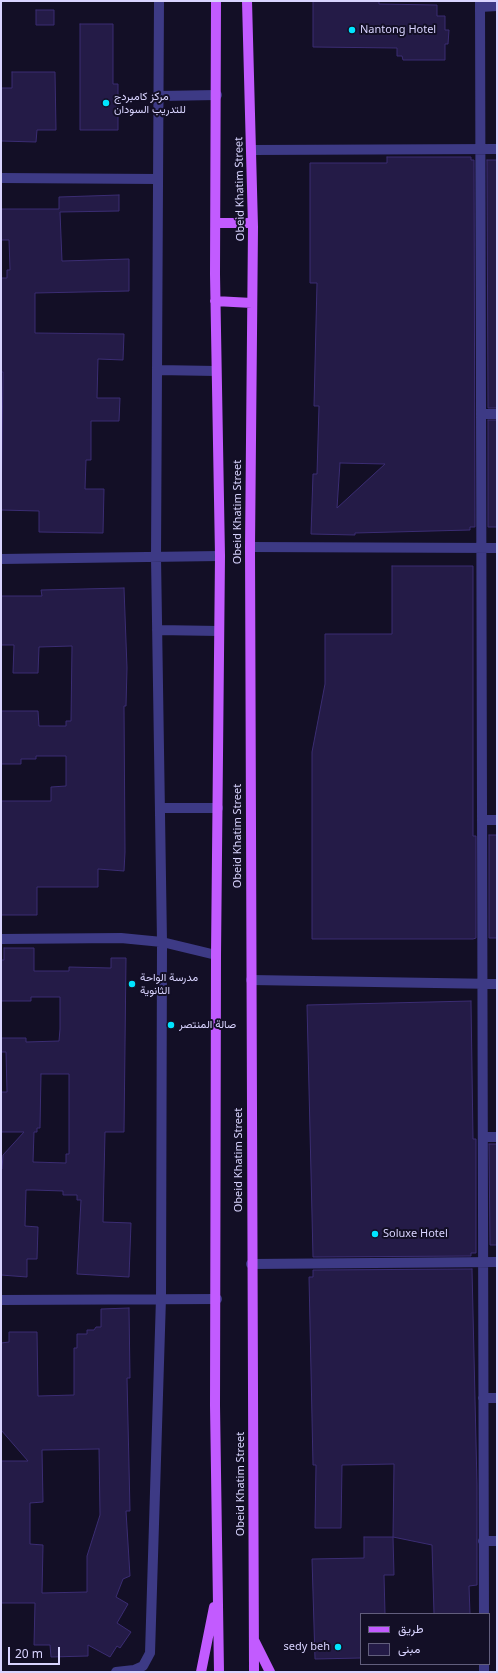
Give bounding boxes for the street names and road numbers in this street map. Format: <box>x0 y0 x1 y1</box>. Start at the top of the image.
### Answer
street label: Obeid Khatim Street <box>232 137 248 241</box>
street label: Obeid Khatim Street <box>231 460 245 564</box>
street label: Obeid Khatim Street <box>231 784 245 888</box>
street label: Obeid Khatim Street <box>232 1108 246 1212</box>
street label: Obeid Khatim Street <box>234 1432 248 1536</box>

